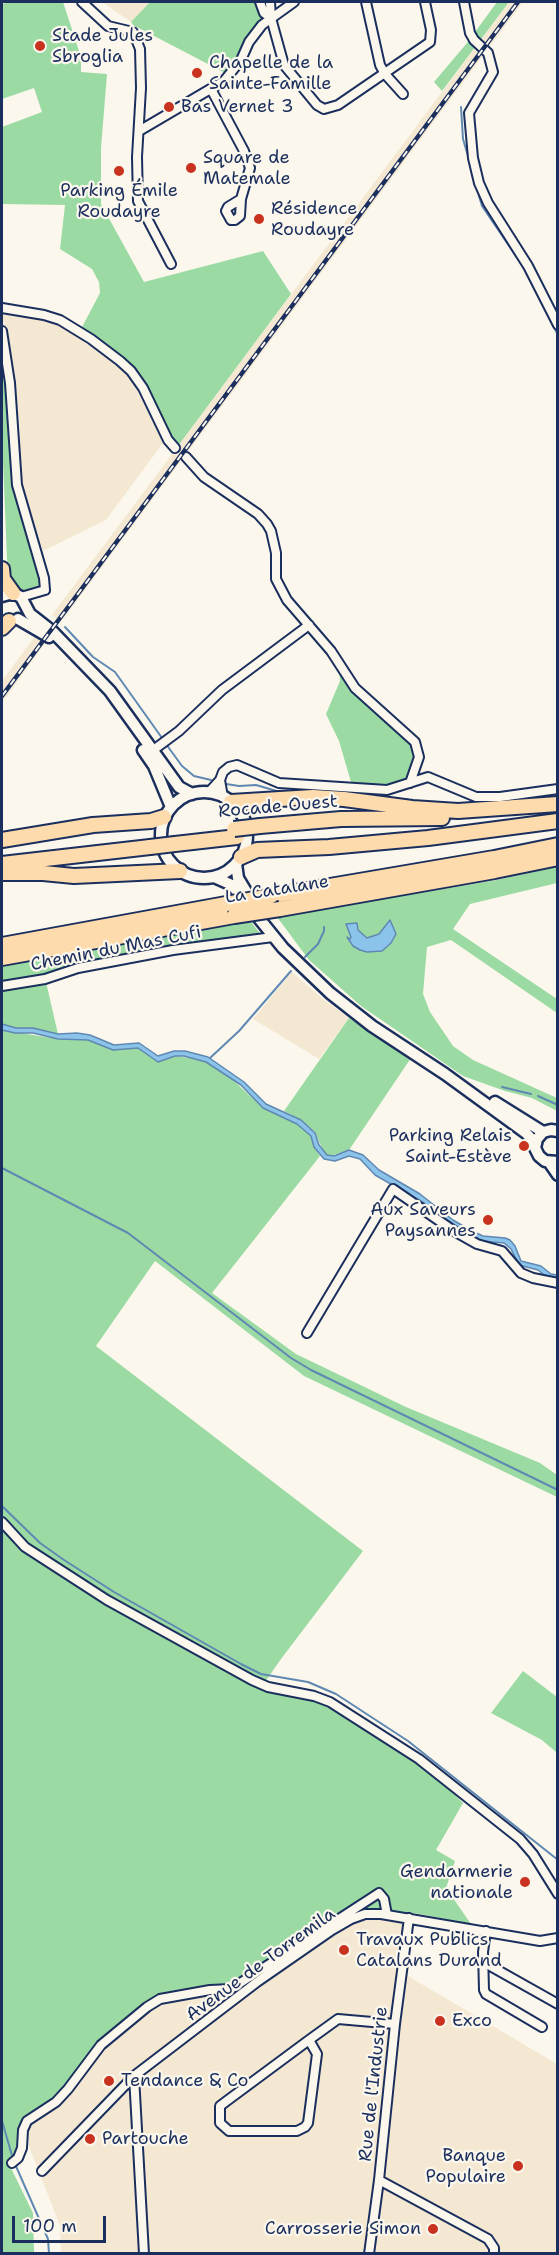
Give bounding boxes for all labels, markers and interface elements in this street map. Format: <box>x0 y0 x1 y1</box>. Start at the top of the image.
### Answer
place label: Stade Jules Sbroglia <box>52 25 153 68</box>
marker: Stade Jules Sbroglia <box>33 39 47 53</box>
place label: Chapelle de la Sainte-Famille <box>209 52 333 94</box>
marker: Chapelle de la Sainte-Famille <box>190 66 204 80</box>
place label: Bas Vernet 3 <box>181 96 294 118</box>
marker: Bas Vernet 3 <box>162 100 176 114</box>
place label: Square de Matemale <box>203 147 291 190</box>
marker: Square de Matemale <box>184 161 198 175</box>
marker: Parking Émile Roudayre <box>112 164 126 178</box>
place label: Parking Émile Roudayre <box>60 180 178 222</box>
place label: Résidence Roudayre <box>271 198 357 240</box>
marker: Résidence Roudayre <box>252 212 266 226</box>
street label: Rocade Ouest <box>217 791 339 823</box>
street label: La Catalane <box>223 871 331 909</box>
street label: Chemin du Mas Cufi <box>29 922 203 976</box>
place label: Parking Relais Saint-Estève <box>389 1125 512 1168</box>
marker: Parking Relais Saint-Estève <box>517 1139 531 1153</box>
place label: Aux Saveurs Paysannes <box>370 1199 476 1242</box>
marker: Aux Saveurs Paysannes <box>481 1213 495 1227</box>
place label: Gendarmerie nationale <box>400 1861 513 1904</box>
marker: Gendarmerie nationale <box>518 1875 532 1889</box>
street label: Avenue de Torremila <box>182 1904 340 2026</box>
place label: Travaux Publics Catalans Durand <box>356 1929 502 1972</box>
marker: Travaux Publics Catalans Durand <box>337 1943 351 1957</box>
street label: Rue de l'Industrie <box>355 2005 393 2163</box>
place label: Exco <box>452 2010 492 2032</box>
marker: Exco <box>433 2014 447 2028</box>
place label: Tendance & Co <box>121 2070 248 2092</box>
marker: Tendance & Co <box>102 2074 116 2088</box>
place label: Partouche <box>102 2128 189 2150</box>
marker: Partouche <box>83 2132 97 2146</box>
place label: Banque Populaire <box>426 2145 506 2188</box>
marker: Banque Populaire <box>511 2159 525 2173</box>
scale bar <box>15 2204 110 2242</box>
text: 100 m <box>23 2214 77 2238</box>
place label: Carrosserie Simon <box>265 2218 421 2240</box>
marker: Carrosserie Simon <box>426 2222 440 2236</box>

